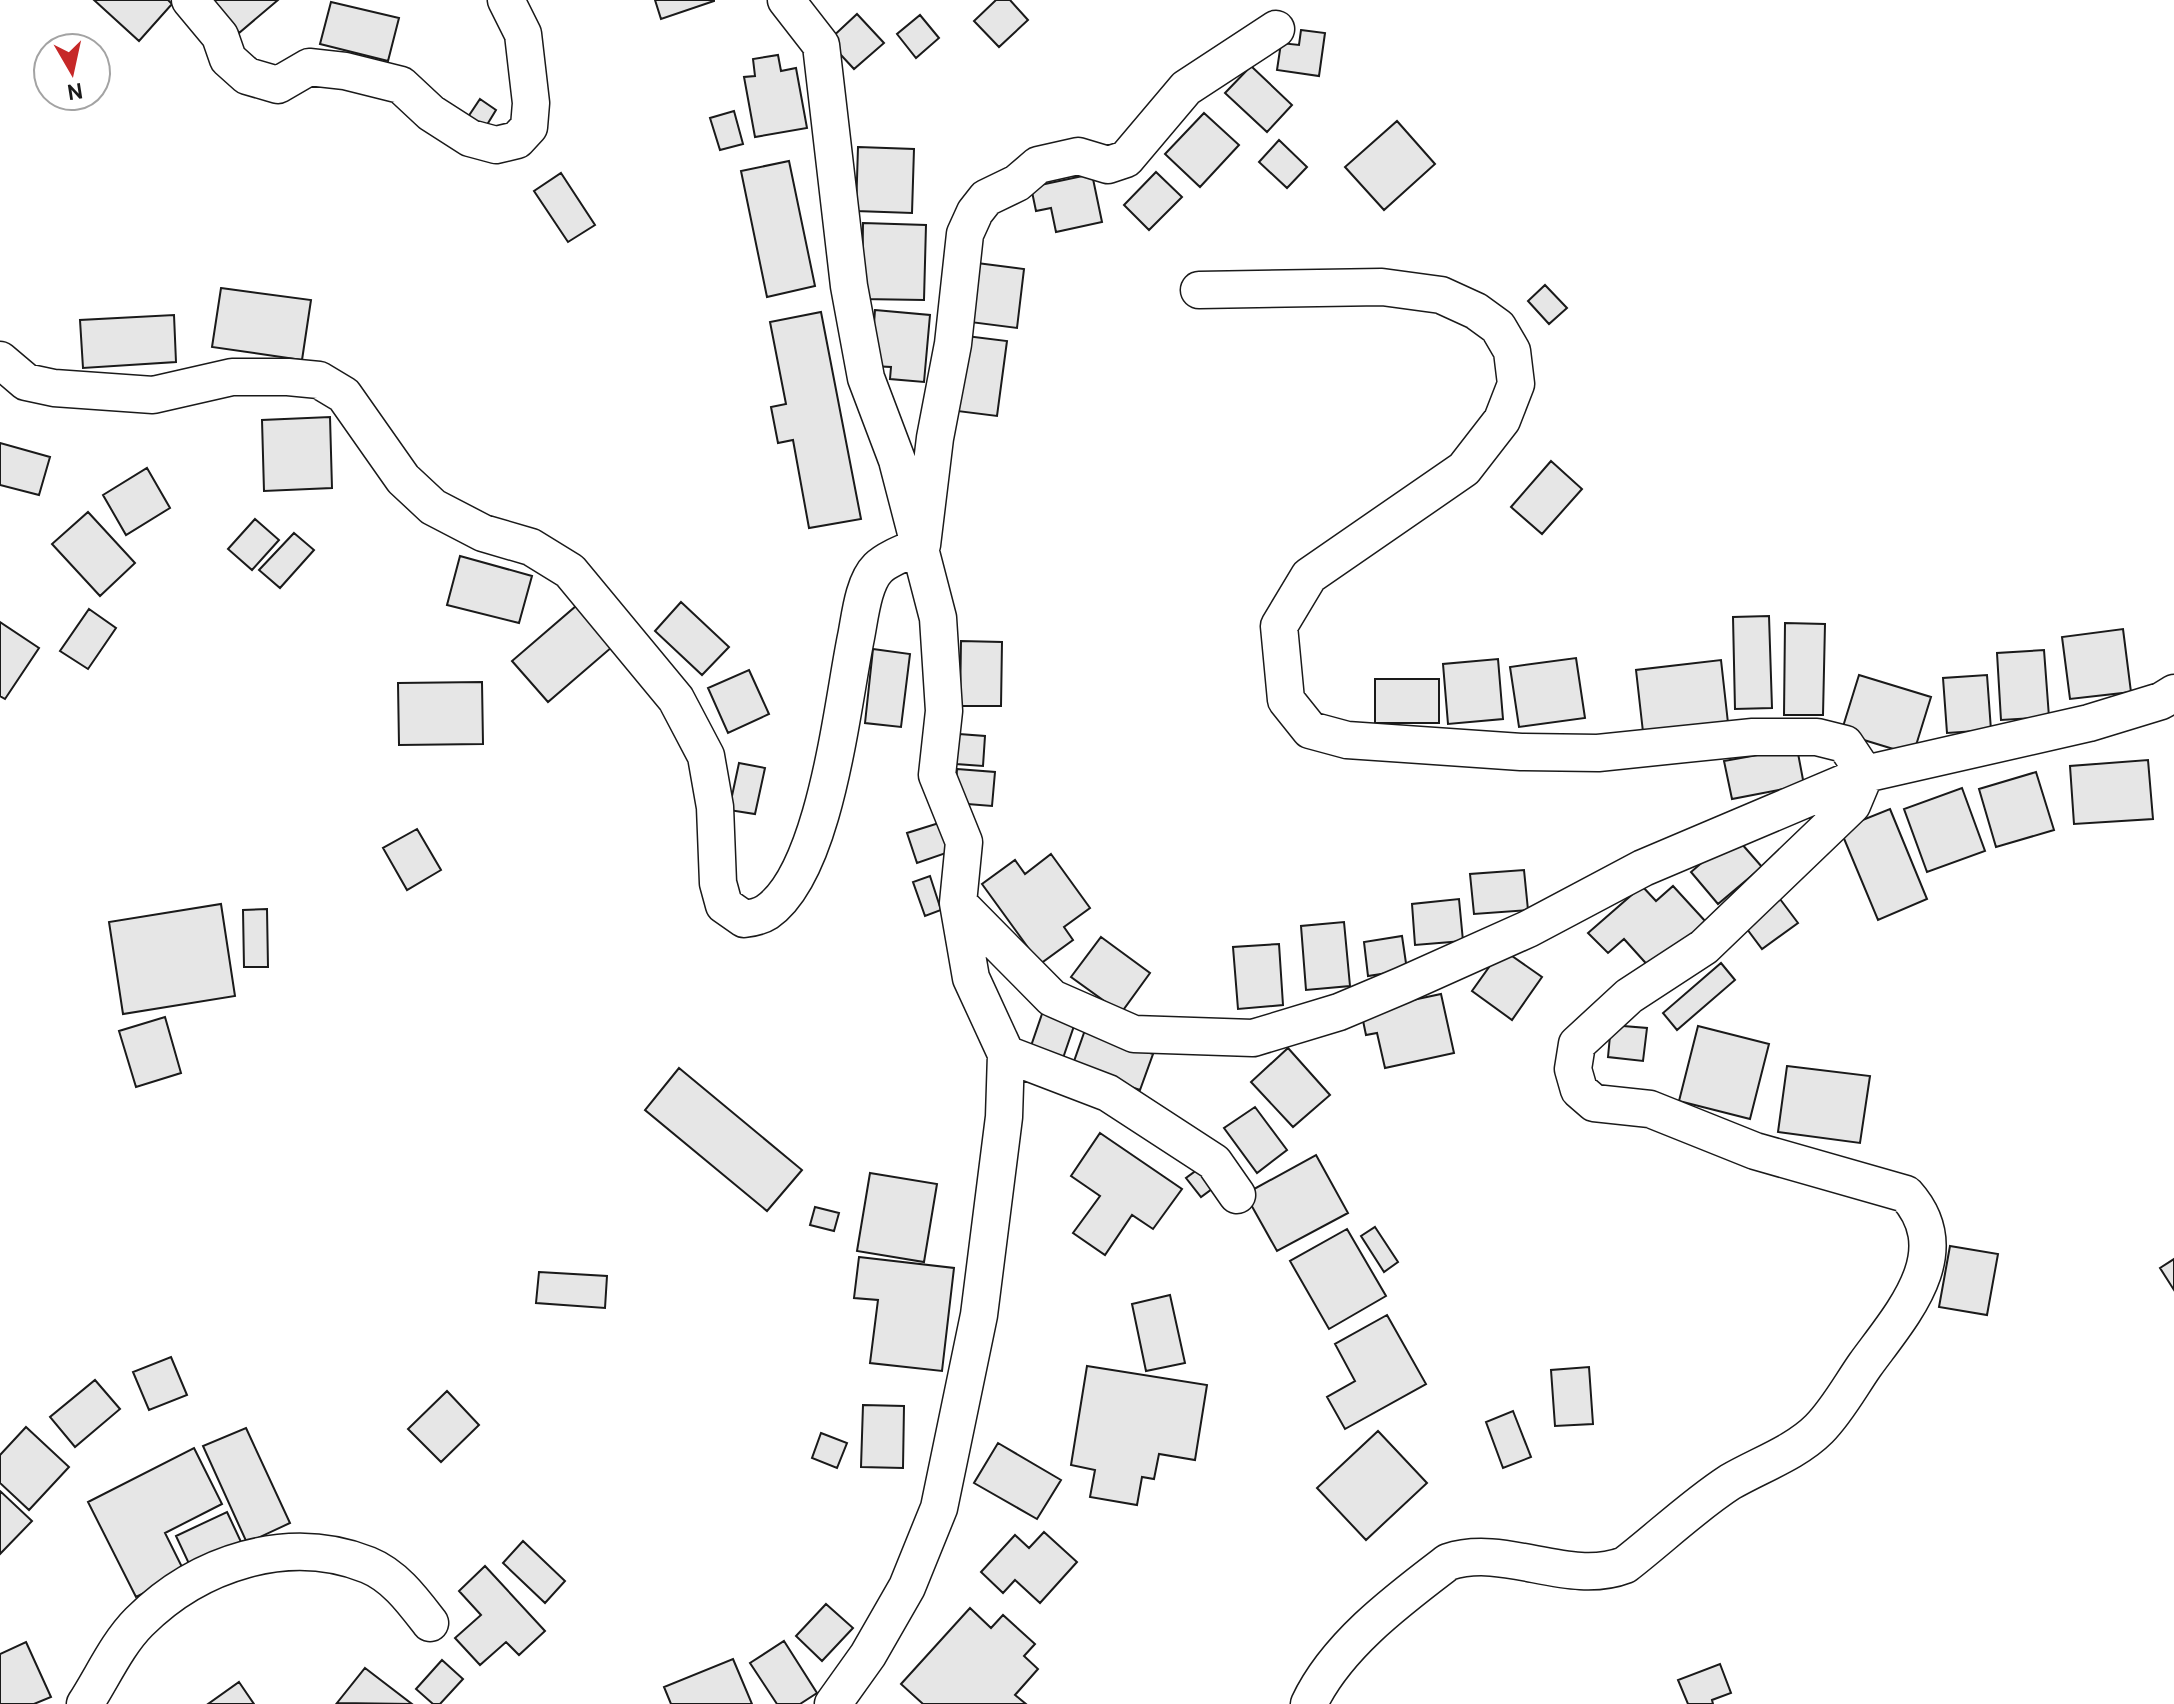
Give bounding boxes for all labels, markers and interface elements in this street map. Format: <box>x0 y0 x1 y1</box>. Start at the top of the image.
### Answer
north arrow <box>32 32 112 112</box>
text: N <box>65 77 85 106</box>

